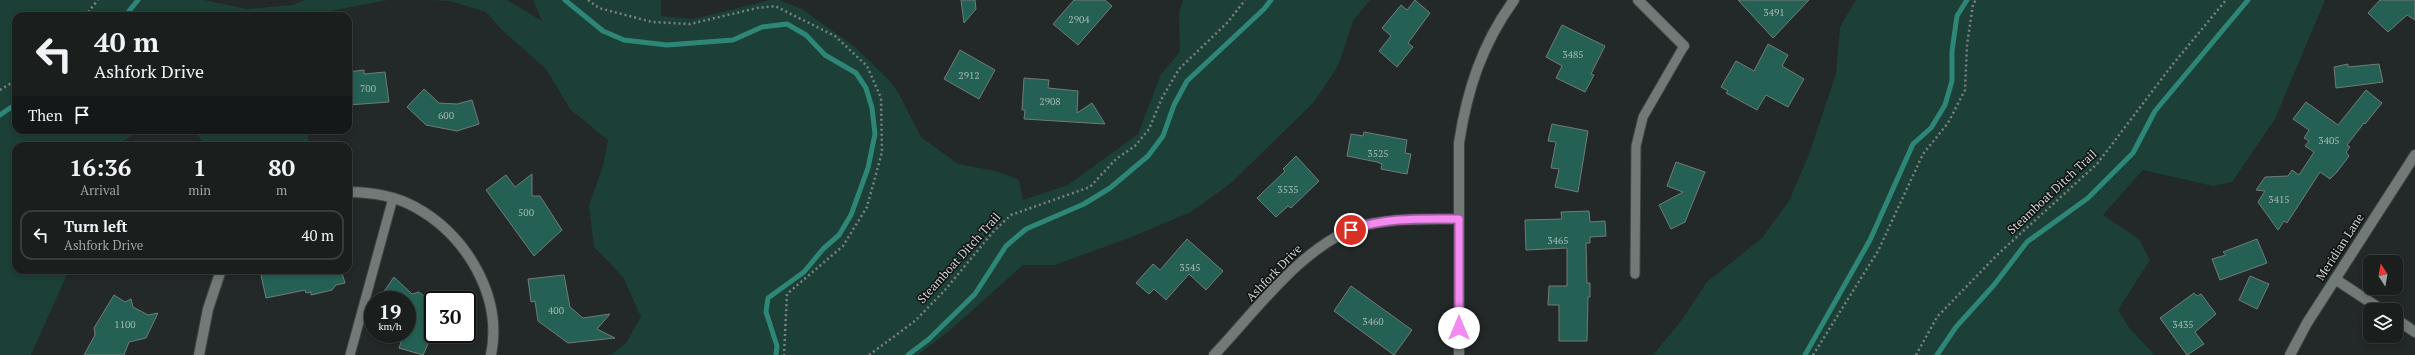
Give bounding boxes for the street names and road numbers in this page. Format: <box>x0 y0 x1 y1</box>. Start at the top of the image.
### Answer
street label: Steamboat Ditch Trail <box>2004 146 2100 237</box>
street label: Steamboat Ditch Trail <box>914 209 1004 306</box>
street label: Meridian Lane <box>2312 210 2367 283</box>
street label: Ashfork Drive <box>1243 241 1304 304</box>

